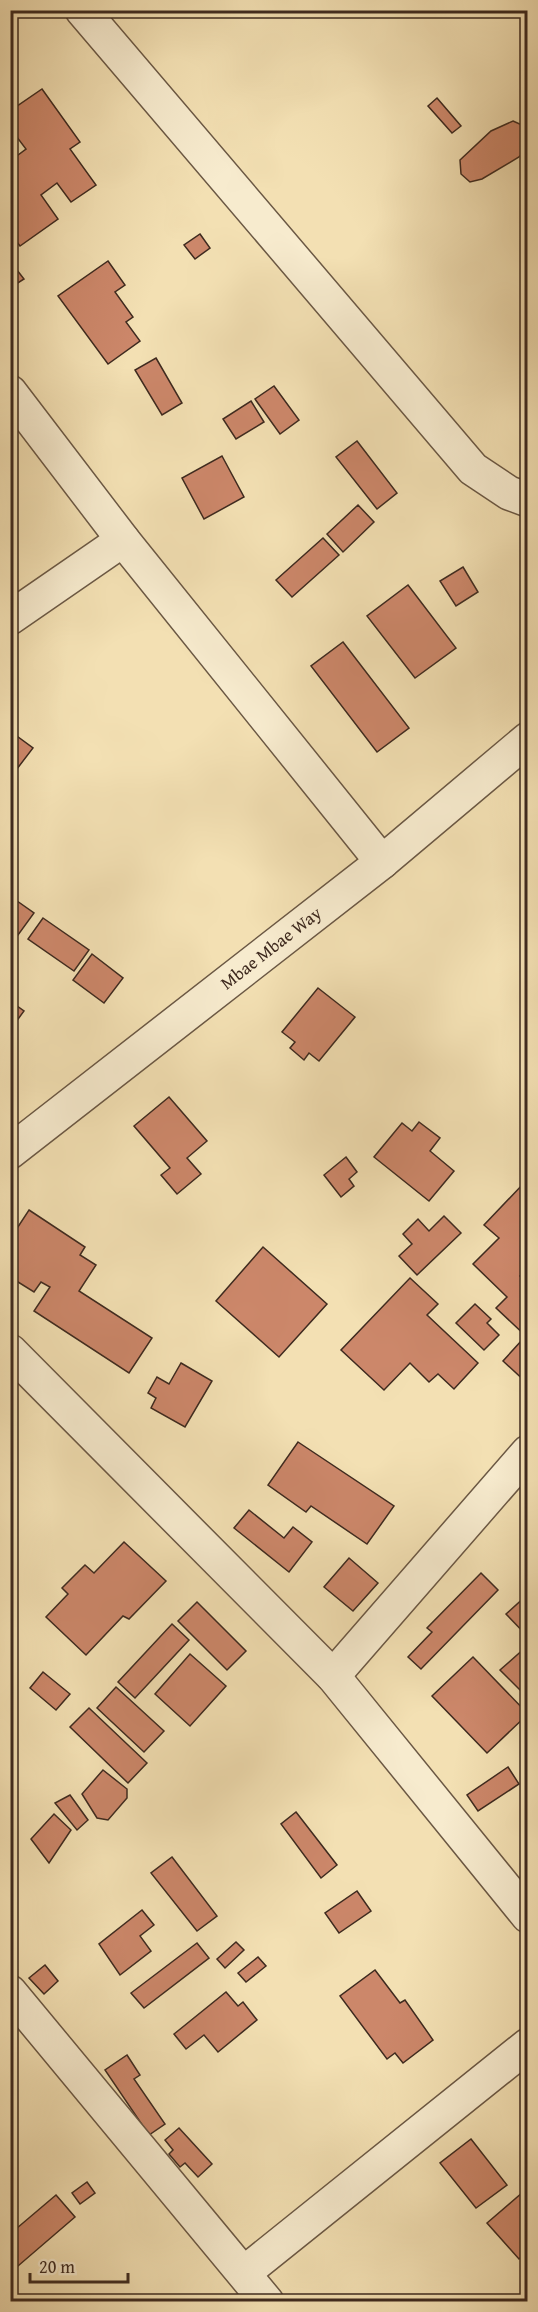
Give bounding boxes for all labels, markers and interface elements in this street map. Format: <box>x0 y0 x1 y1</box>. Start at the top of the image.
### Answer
street label: Mbae Mbae Way <box>214 899 327 996</box>
scale bar <box>30 2246 128 2284</box>
text: 20 m <box>39 2253 75 2280</box>

